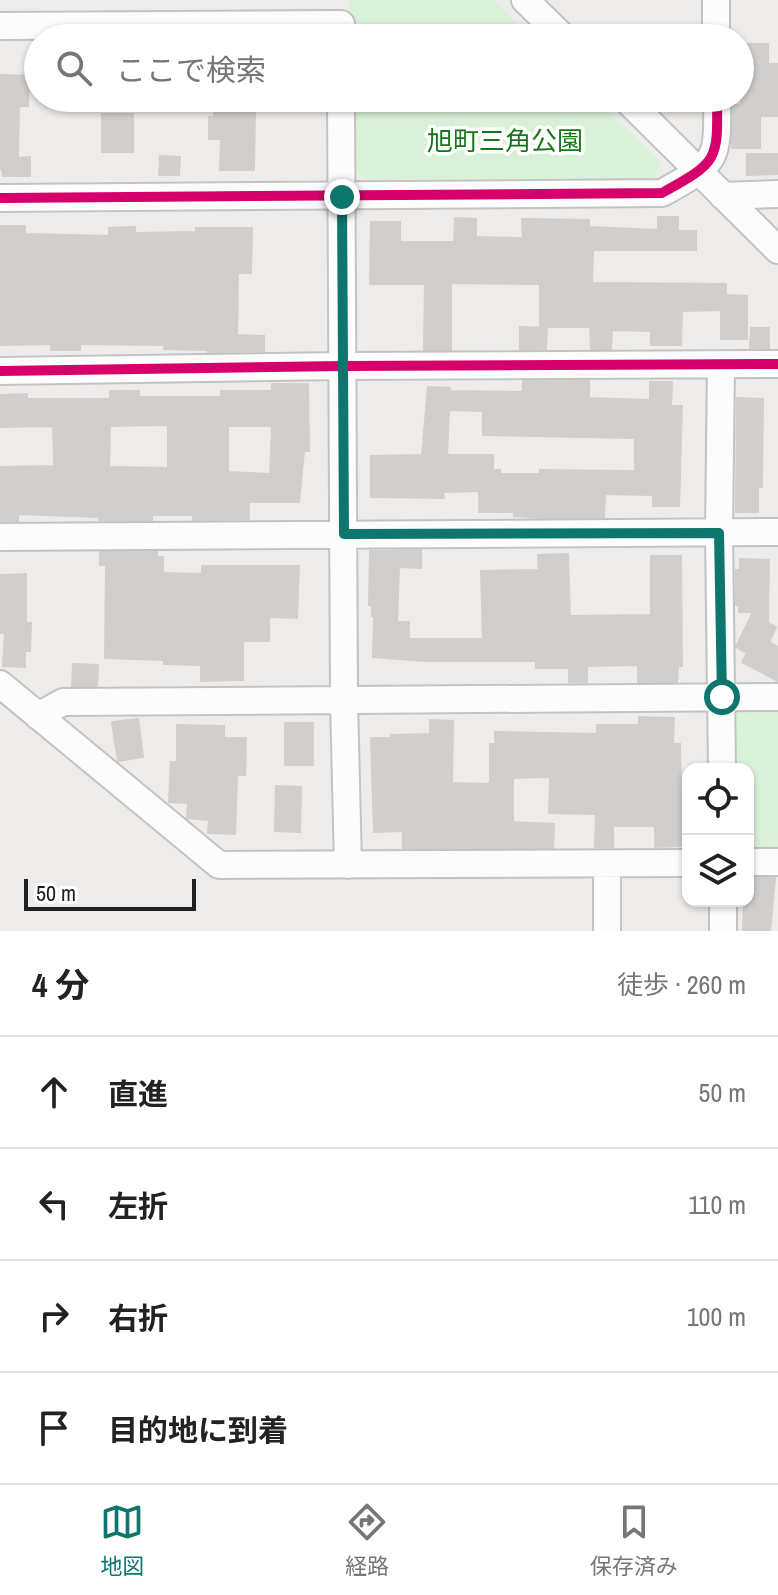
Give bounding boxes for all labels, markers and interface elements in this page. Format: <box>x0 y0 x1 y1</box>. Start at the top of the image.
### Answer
search box <box>24 24 754 112</box>
icon: search <box>52 46 96 90</box>
text: ここで検索 <box>116 50 266 90</box>
park label: 旭町三角公園 <box>427 123 583 158</box>
route end <box>324 179 360 215</box>
route start <box>704 679 740 715</box>
map controls <box>682 763 754 907</box>
button: locate <box>682 763 754 835</box>
button: layers <box>682 835 754 907</box>
scale bar <box>24 875 196 911</box>
text: 50 m <box>36 878 76 908</box>
text: 4 分 <box>32 962 89 1008</box>
text: 徒歩 · 260 m <box>617 967 746 1002</box>
icon: ahead <box>32 1070 76 1114</box>
text: 直進 <box>108 1074 168 1114</box>
text: 50 m <box>699 1075 746 1110</box>
icon: left <box>32 1182 76 1226</box>
text: 左折 <box>108 1186 168 1226</box>
text: 110 m <box>688 1187 746 1222</box>
icon: right <box>32 1294 76 1338</box>
text: 右折 <box>108 1298 168 1338</box>
text: 100 m <box>687 1299 746 1334</box>
icon: arrive <box>32 1406 76 1450</box>
text: 目的地に到着 <box>108 1410 288 1450</box>
tab: 地図 <box>100 1500 144 1581</box>
tab: 経路 <box>345 1500 389 1581</box>
tab: 保存済み <box>590 1500 678 1581</box>

